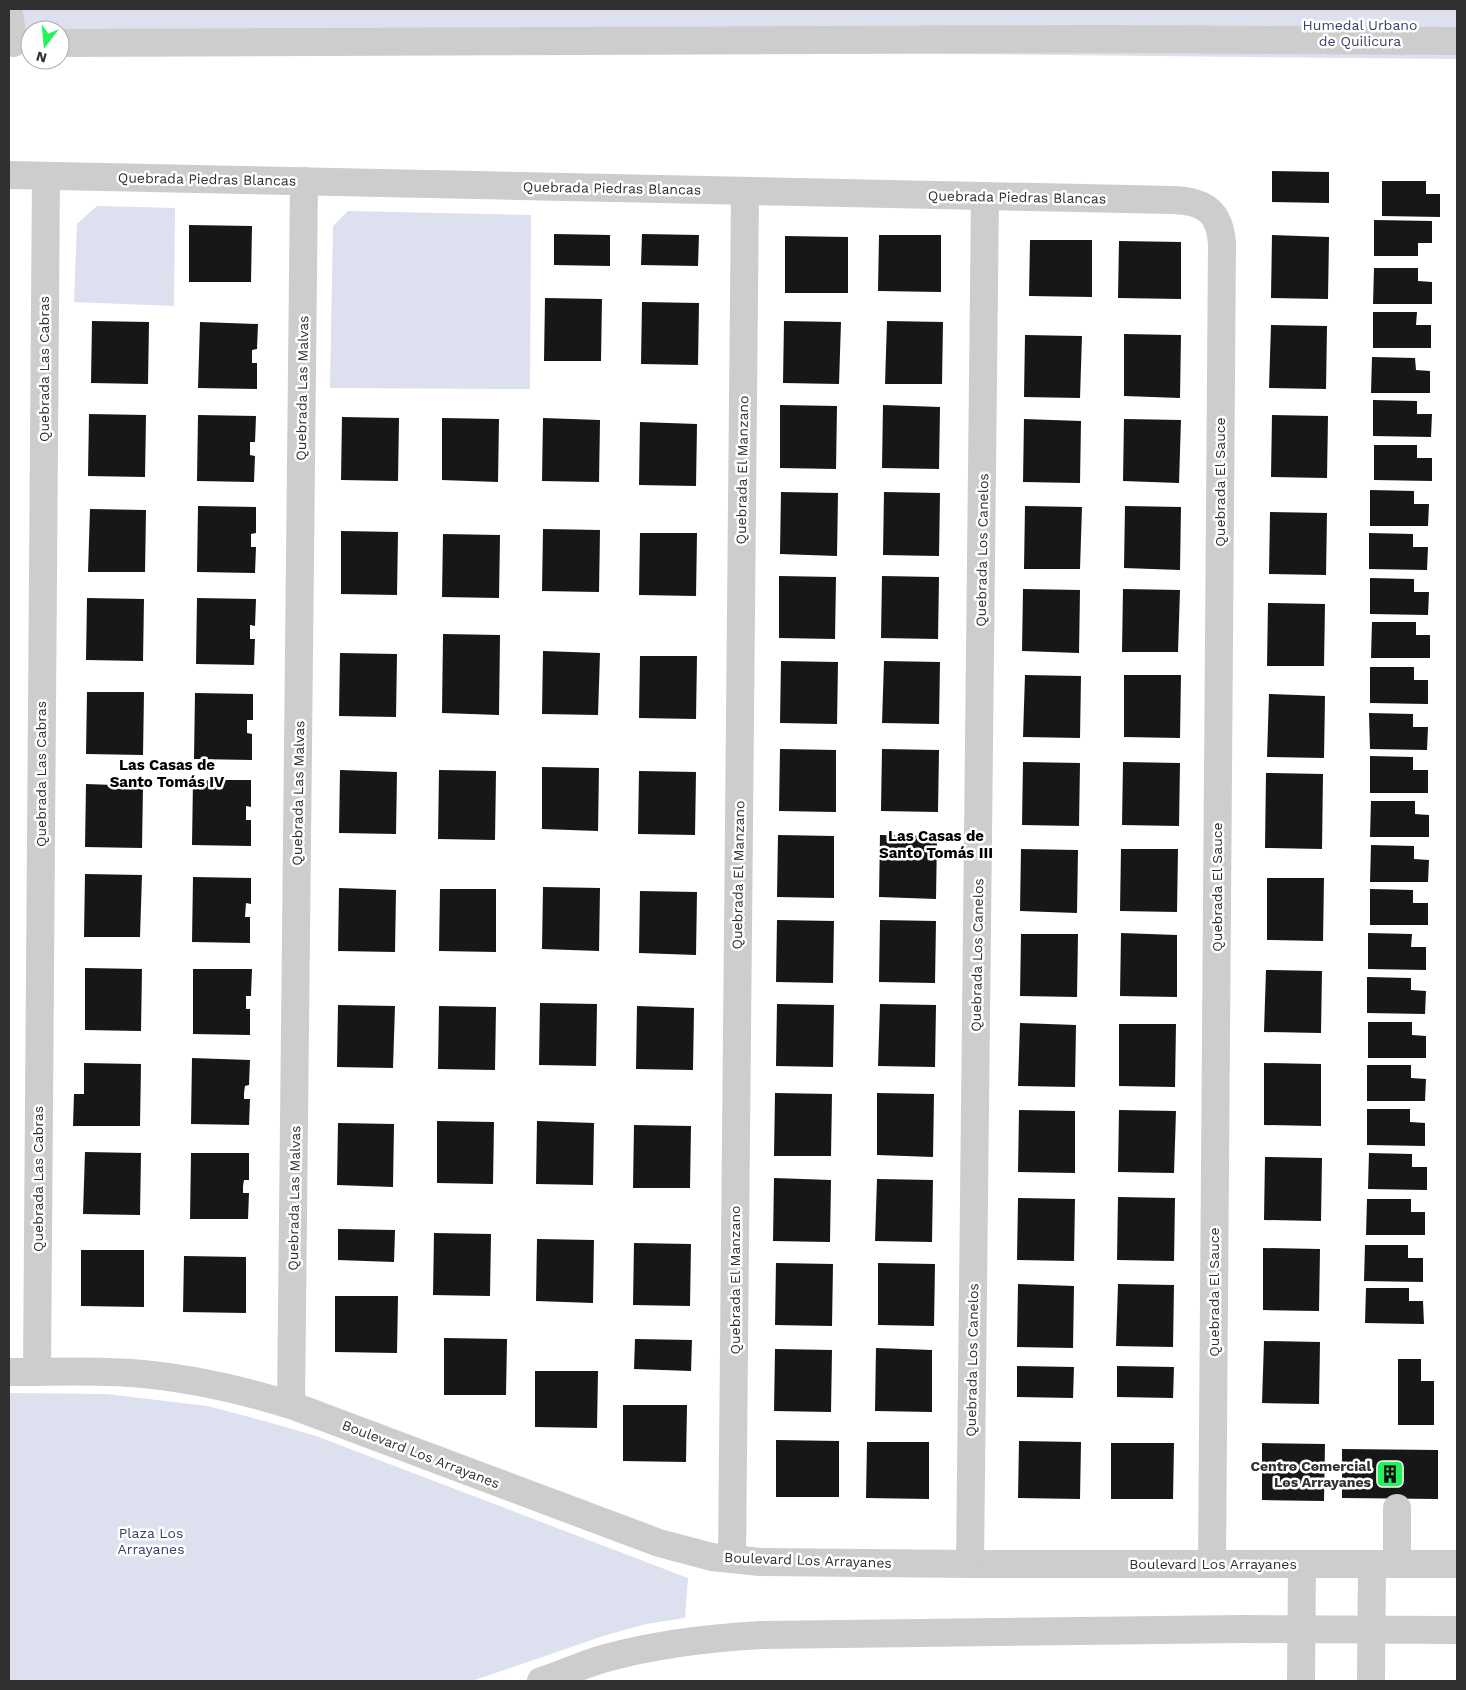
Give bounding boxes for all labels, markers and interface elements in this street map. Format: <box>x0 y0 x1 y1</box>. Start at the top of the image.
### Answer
park label: Humedal Urbano de Quilicura <box>1303 17 1417 49</box>
north arrow <box>20 20 70 70</box>
text: N <box>34 48 49 67</box>
street label: Quebrada Piedras Blancas <box>118 169 296 189</box>
street label: Quebrada Piedras Blancas <box>523 178 701 198</box>
street label: Quebrada Piedras Blancas <box>928 187 1106 207</box>
street label: Quebrada Las Cabras <box>36 296 52 442</box>
street label: Quebrada Las Malvas <box>293 315 311 461</box>
street label: Quebrada El Manzano <box>733 395 751 545</box>
street label: Quebrada El Sauce <box>1212 417 1228 547</box>
street label: Quebrada Los Canelos <box>973 473 991 627</box>
street label: Quebrada Las Cabras <box>33 701 49 847</box>
street label: Quebrada Las Malvas <box>289 720 307 866</box>
district label: Las Casas de Santo Tomás IV <box>110 756 225 791</box>
street label: Quebrada El Manzano <box>729 800 747 950</box>
street label: Quebrada El Sauce <box>1209 822 1225 952</box>
district label: Las Casas de Santo Tomás III <box>879 827 993 862</box>
street label: Quebrada Los Canelos <box>968 878 986 1032</box>
street label: Quebrada Las Cabras <box>30 1106 46 1252</box>
street label: Quebrada Las Malvas <box>285 1125 303 1271</box>
street label: Quebrada El Manzano <box>727 1206 743 1355</box>
street label: Quebrada El Sauce <box>1206 1227 1222 1357</box>
street label: Quebrada Los Canelos <box>963 1283 981 1437</box>
street label: Boulevard Los Arrayanes <box>340 1416 502 1492</box>
place label: Centro Comercial Los Arrayanes <box>1250 1458 1372 1490</box>
building icon: Centro Comercial Los Arrayanes <box>1375 1459 1405 1489</box>
park label: Plaza Los Arrayanes <box>117 1525 185 1557</box>
street label: Boulevard Los Arrayanes <box>724 1549 892 1571</box>
street label: Boulevard Los Arrayanes <box>1129 1556 1297 1572</box>

